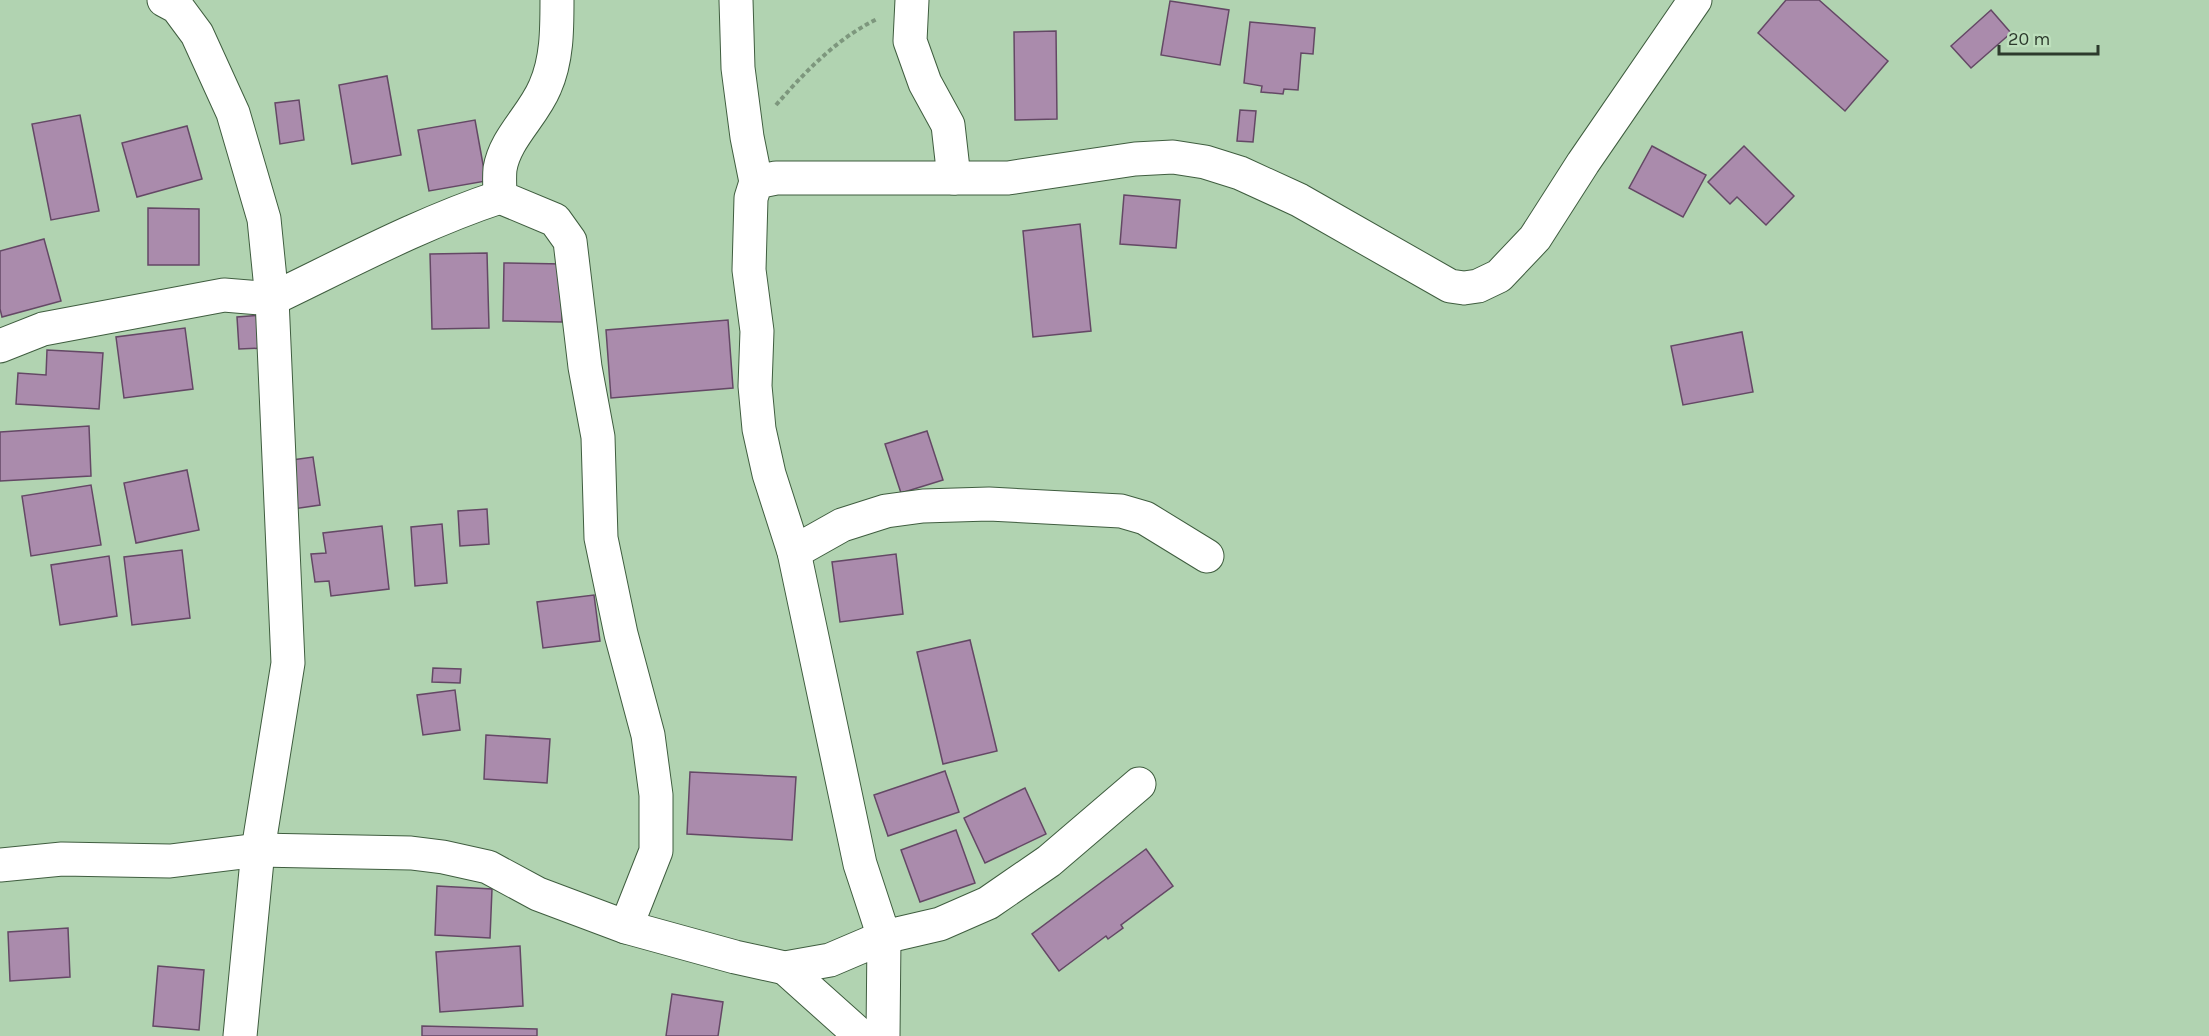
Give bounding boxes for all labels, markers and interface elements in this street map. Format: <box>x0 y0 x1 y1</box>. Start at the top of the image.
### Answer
scale bar <box>1999 18 2098 56</box>
text: 20 m <box>2008 28 2050 50</box>

